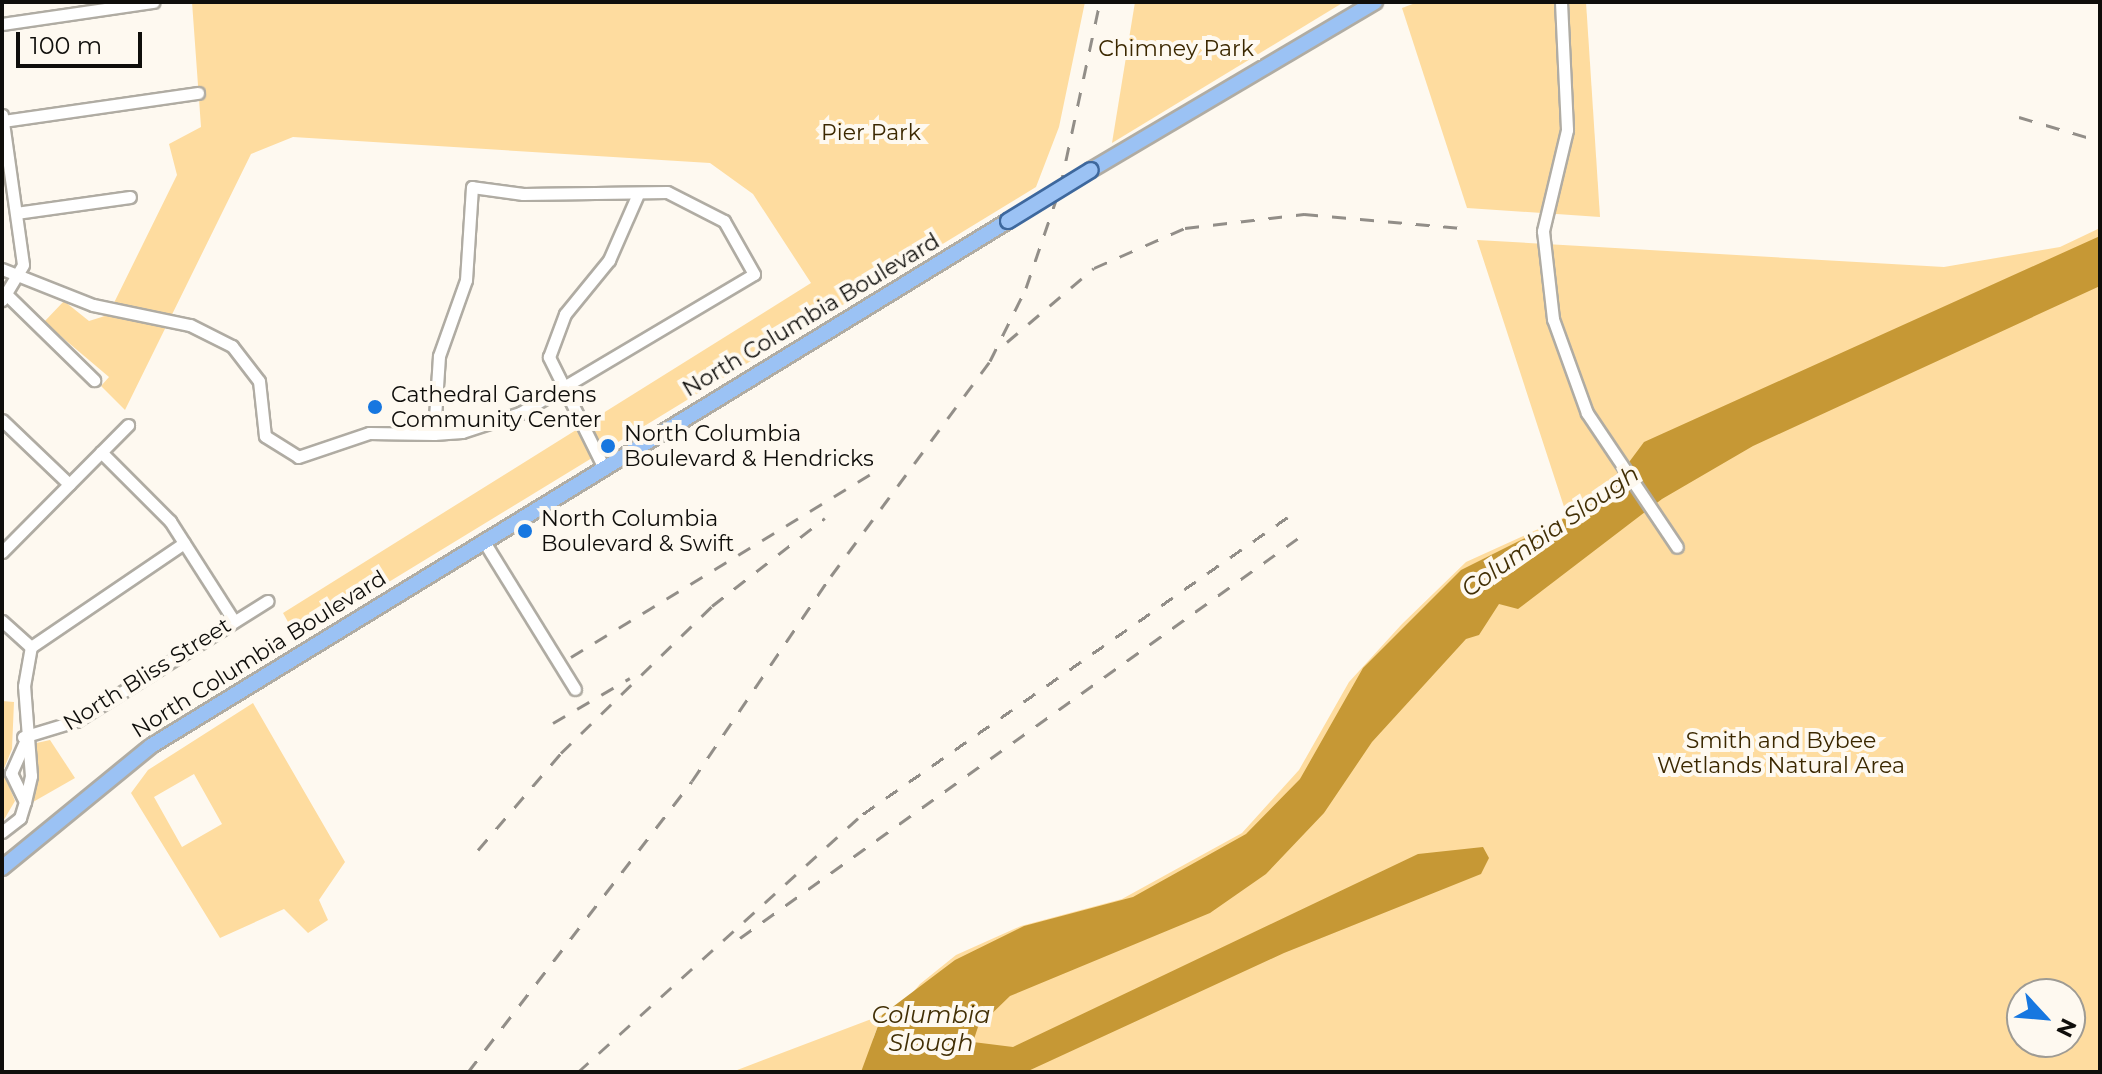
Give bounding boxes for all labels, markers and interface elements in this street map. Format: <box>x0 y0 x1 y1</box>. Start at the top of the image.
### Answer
scale bar <box>20 16 146 66</box>
text: 100 m <box>30 31 102 60</box>
park label: Chimney Park <box>1098 36 1254 62</box>
park label: Pier Park <box>821 120 921 146</box>
street label: North Columbia Boulevard <box>678 228 944 402</box>
place label: Cathedral Gardens Community Center <box>391 381 602 432</box>
marker: Cathedral Gardens Community Center <box>366 398 384 416</box>
place label: North Columbia Boulevard & Hendricks <box>624 420 874 472</box>
marker: North Columbia Boulevard & Hendricks <box>599 437 617 455</box>
water label: Columbia Slough <box>1456 459 1644 603</box>
place label: North Columbia Boulevard & Swift <box>541 505 734 556</box>
marker: North Columbia Boulevard & Swift <box>516 522 534 540</box>
street label: North Columbia Boulevard <box>127 565 391 743</box>
street label: North Bliss Street <box>58 612 236 736</box>
park label: Smith and Bybee Wetlands Natural Area <box>1657 727 1905 778</box>
north arrow <box>2006 978 2086 1058</box>
water label: Columbia Slough <box>872 1001 990 1057</box>
text: N <box>2050 1014 2082 1042</box>

